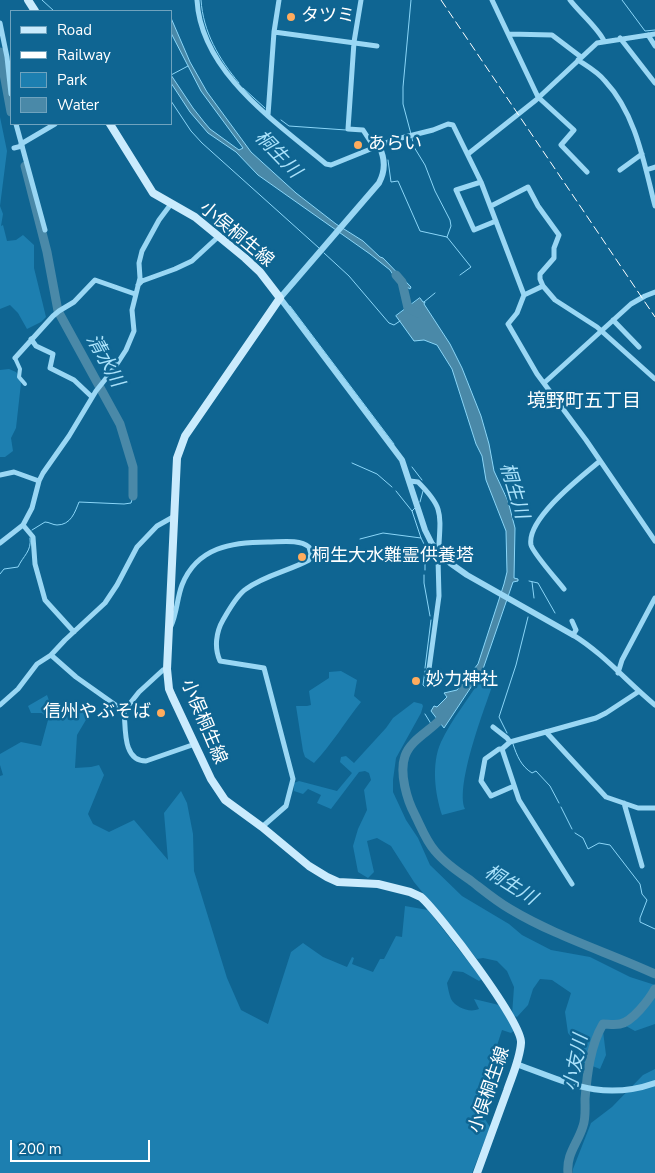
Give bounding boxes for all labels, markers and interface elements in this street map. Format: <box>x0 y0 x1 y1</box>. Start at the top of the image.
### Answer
place label: タツミ <box>301 6 355 28</box>
legend <box>10 10 172 125</box>
marker: タツミ <box>285 11 297 23</box>
text: Road <box>57 20 92 40</box>
text: Railway <box>57 45 111 65</box>
text: Park <box>57 70 87 90</box>
text: Water <box>57 95 99 115</box>
water label: 桐生川 <box>249 127 305 183</box>
place label: あらい <box>368 134 422 156</box>
marker: あらい <box>352 139 364 151</box>
street label: 小俣桐生線 <box>195 198 277 272</box>
water label: 清水川 <box>80 331 128 391</box>
district label: 境野町五丁目 <box>527 391 641 413</box>
water label: 桐生川 <box>494 460 532 522</box>
place label: 桐生大水難霊供養塔 <box>312 546 474 568</box>
marker: 桐生大水難霊供養塔 <box>296 551 308 563</box>
place label: 妙力神社 <box>426 670 498 692</box>
marker: 妙力神社 <box>410 675 422 687</box>
street label: 小俣桐生線 <box>175 676 231 768</box>
place label: 信州やぶそば <box>43 702 151 724</box>
marker: 信州やぶそば <box>155 707 167 719</box>
water label: 桐生川 <box>480 861 540 911</box>
water label: 小友川 <box>560 1033 594 1093</box>
street label: 小俣桐生線 <box>465 1044 515 1136</box>
scale bar <box>12 1130 152 1162</box>
text: 200 m <box>18 1139 62 1159</box>

